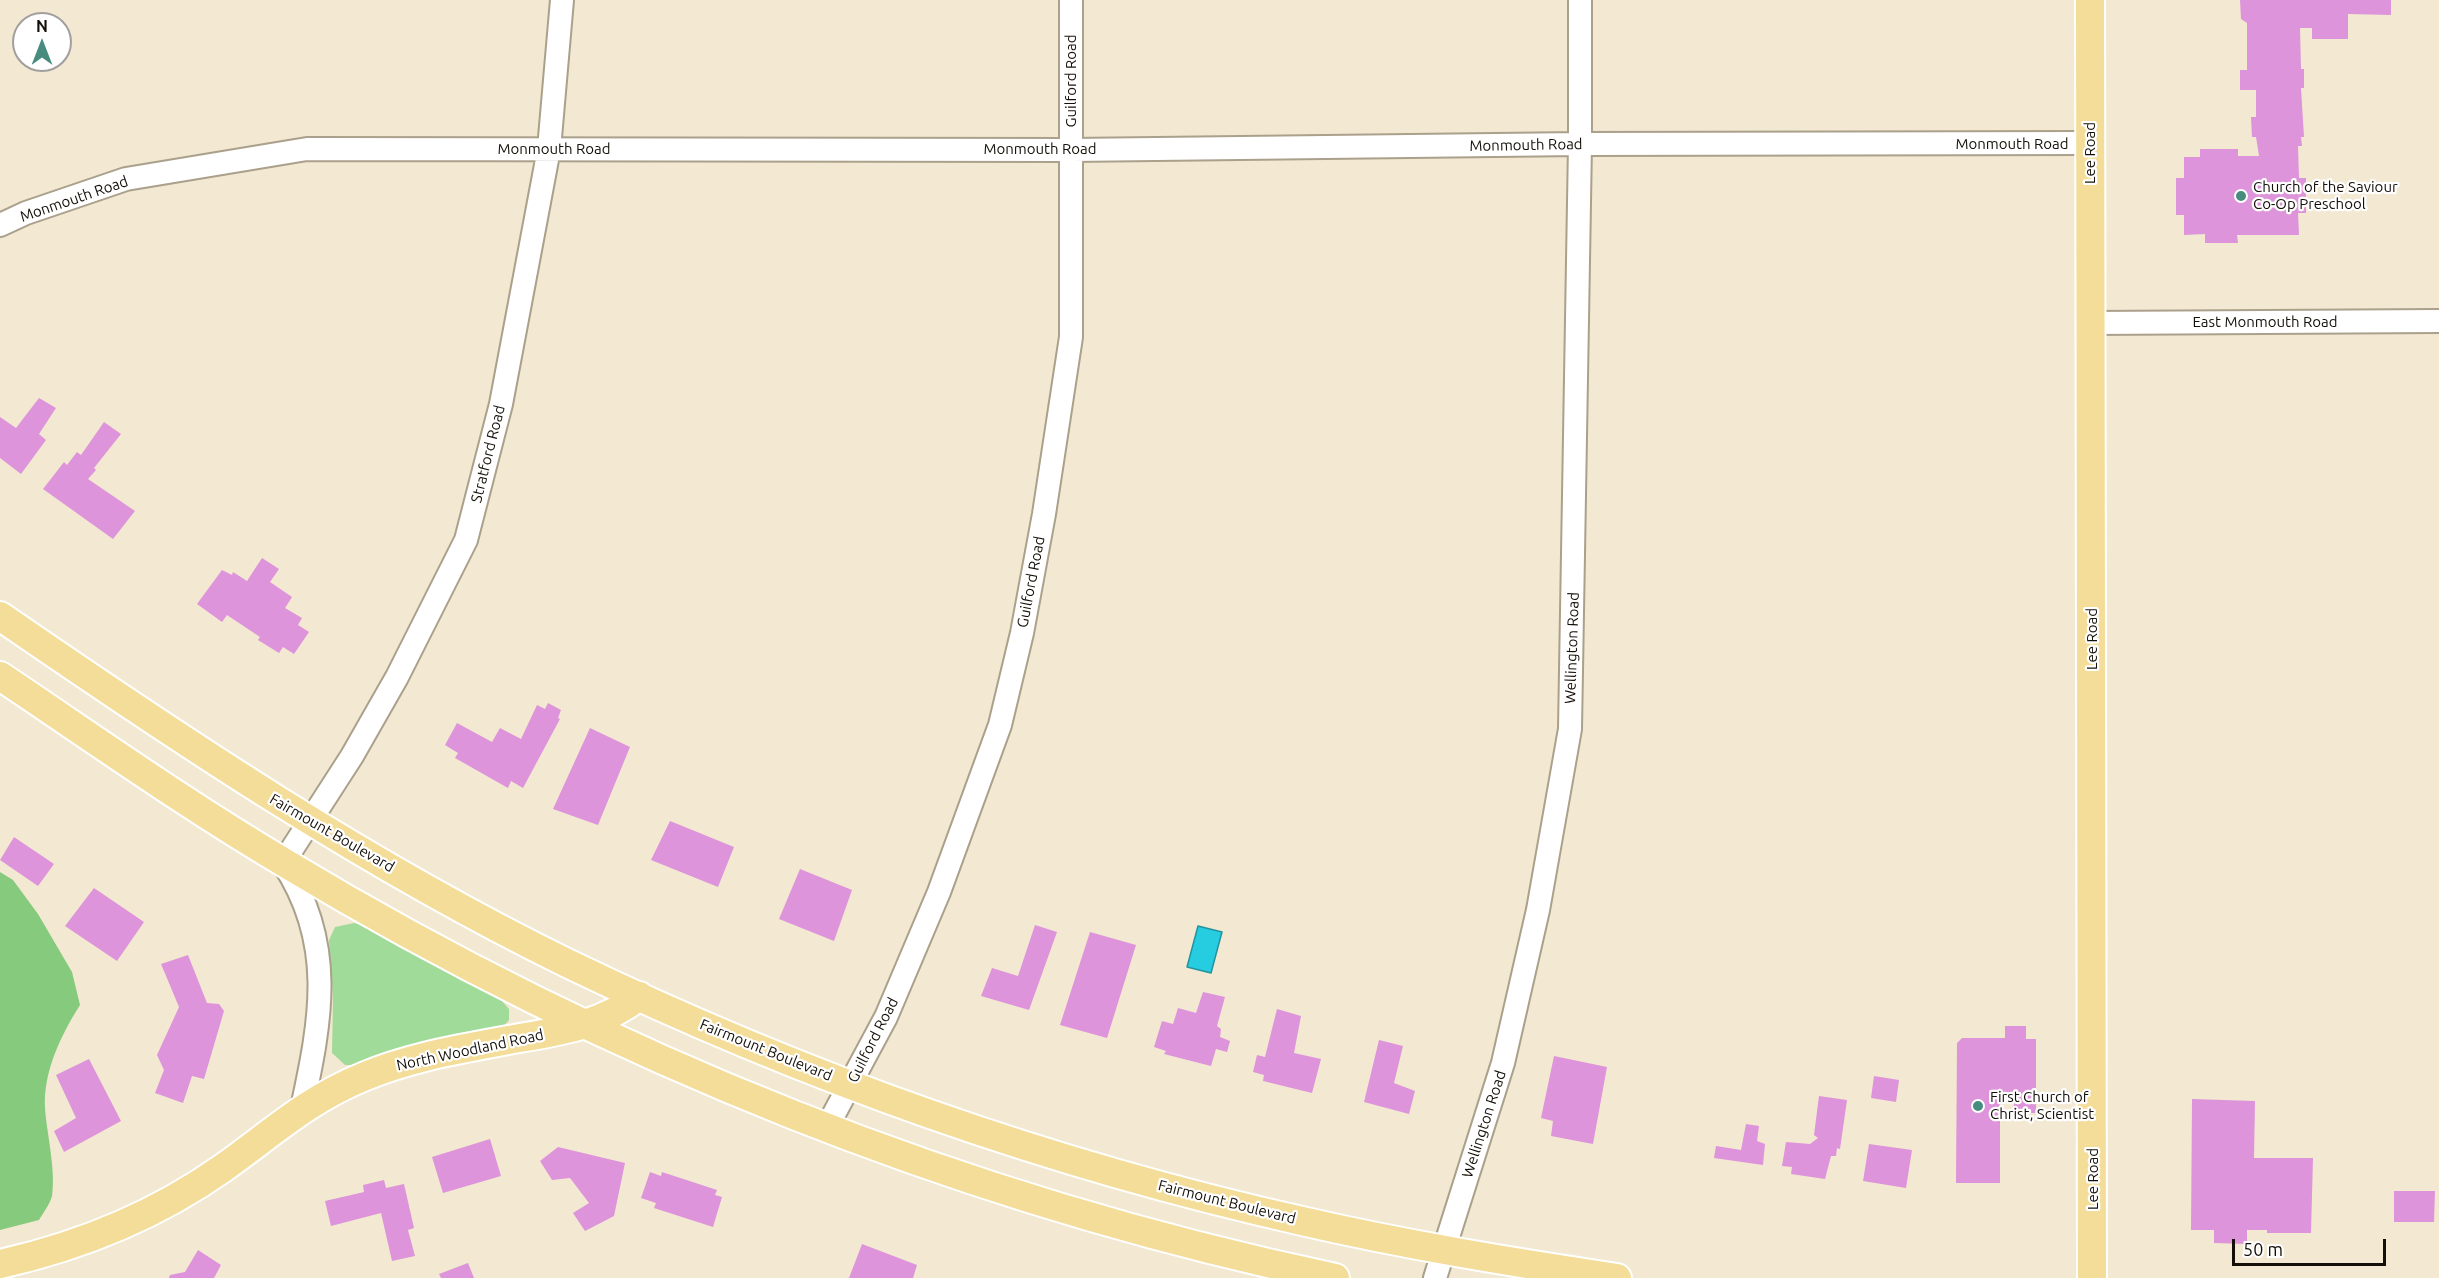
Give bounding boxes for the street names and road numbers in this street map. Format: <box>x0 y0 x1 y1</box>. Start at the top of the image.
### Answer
street label: Guilford Road <box>1062 34 1080 128</box>
street label: Lee Road <box>2081 122 2099 184</box>
street label: Monmouth Road <box>1469 135 1583 155</box>
street label: Monmouth Road <box>1955 135 2069 153</box>
street label: Monmouth Road <box>497 140 611 158</box>
street label: Monmouth Road <box>983 140 1097 158</box>
street label: Monmouth Road <box>18 172 130 226</box>
street label: East Monmouth Road <box>2192 313 2338 331</box>
street label: Stratford Road <box>467 403 509 505</box>
street label: Guilford Road <box>1013 535 1049 629</box>
street label: Wellington Road <box>1561 592 1583 704</box>
street label: Lee Road <box>2083 608 2101 670</box>
street label: Fairmount Boulevard <box>266 790 398 876</box>
street label: Guilford Road <box>844 994 902 1086</box>
street label: Fairmount Boulevard <box>697 1015 835 1085</box>
street label: North Woodland Road <box>395 1026 545 1074</box>
street label: Wellington Road <box>1458 1068 1510 1180</box>
street label: Lee Road <box>2084 1148 2102 1210</box>
street label: Fairmount Boulevard <box>1156 1176 1298 1228</box>

